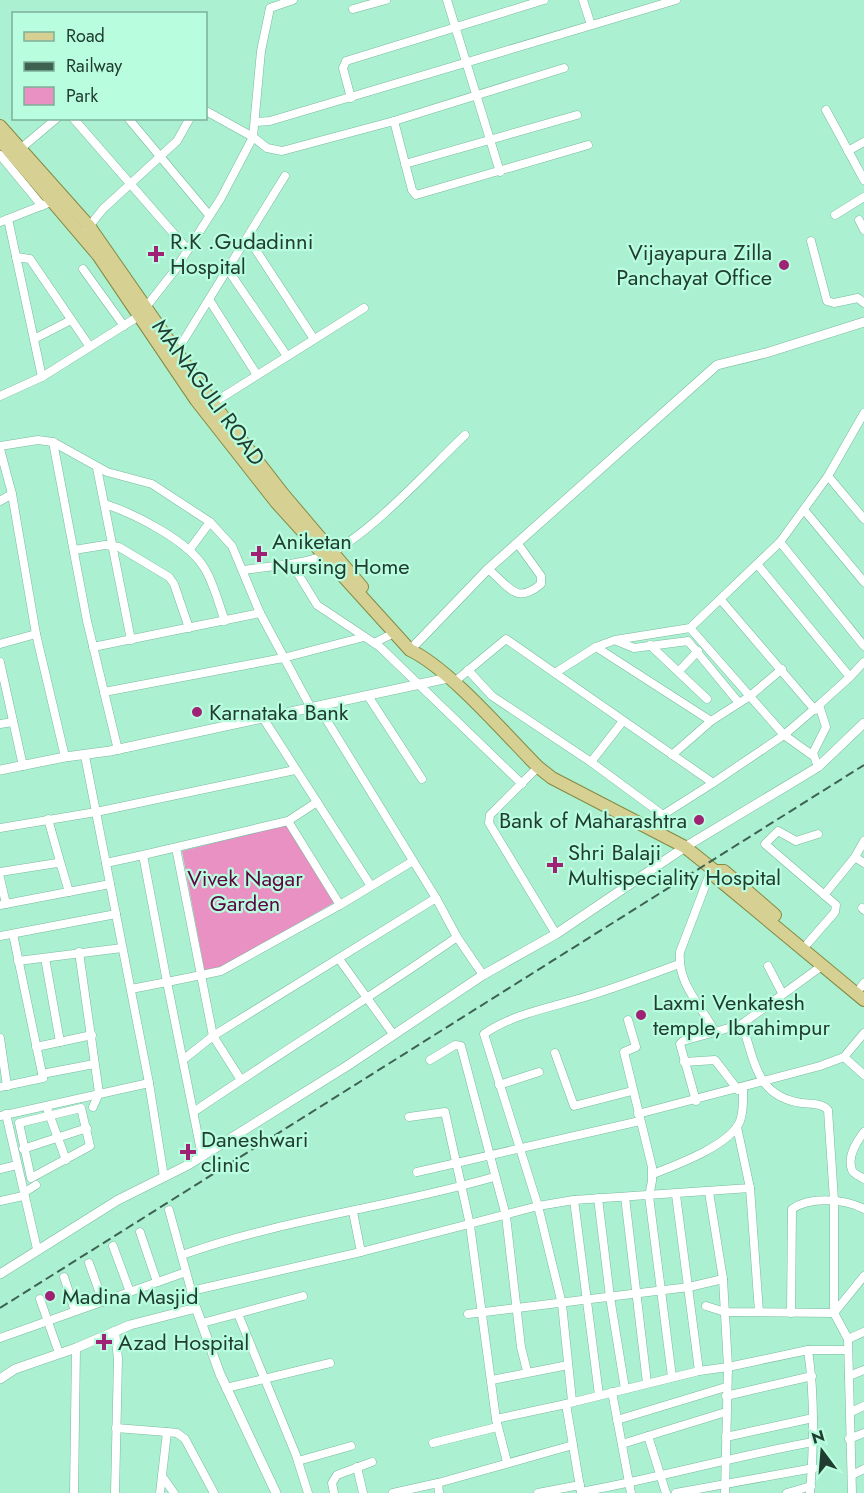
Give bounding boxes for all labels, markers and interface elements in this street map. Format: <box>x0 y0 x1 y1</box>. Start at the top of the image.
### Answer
legend <box>12 12 207 120</box>
text: Road <box>66 23 105 49</box>
text: Railway <box>66 53 122 79</box>
text: Park <box>66 83 98 109</box>
place label: R.K .Gudadinni Hospital <box>170 225 313 282</box>
place label: Vijayapura Zilla Panchayat Office <box>616 236 772 293</box>
marker: R.K .Gudadinni Hospital <box>147 245 165 263</box>
marker: Vijayapura Zilla Panchayat Office <box>777 258 791 272</box>
street label: MANAGULI ROAD <box>145 312 273 472</box>
place label: Aniketan Nursing Home <box>272 525 410 582</box>
marker: Aniketan Nursing Home <box>250 545 268 563</box>
place label: Karnataka Bank <box>209 696 349 728</box>
marker: Karnataka Bank <box>190 705 204 719</box>
place label: Bank of Maharashtra <box>499 804 687 836</box>
marker: Bank of Maharashtra <box>692 813 706 827</box>
place label: Shri Balaji Multispeciality Hospital <box>568 836 781 893</box>
marker: Shri Balaji Multispeciality Hospital <box>546 856 564 874</box>
park label: Vivek Nagar Garden <box>187 862 303 919</box>
place label: Laxmi Venkatesh temple, Ibrahimpur <box>653 986 831 1043</box>
marker: Laxmi Venkatesh temple, Ibrahimpur <box>634 1008 648 1022</box>
place label: Daneshwari clinic <box>201 1123 309 1180</box>
marker: Daneshwari clinic <box>179 1143 197 1161</box>
place label: Madina Masjid <box>62 1280 198 1312</box>
marker: Madina Masjid <box>43 1289 57 1303</box>
place label: Azad Hospital <box>118 1326 249 1358</box>
marker: Azad Hospital <box>95 1333 113 1351</box>
north arrow <box>792 1421 852 1481</box>
text: N <box>809 1424 827 1450</box>

